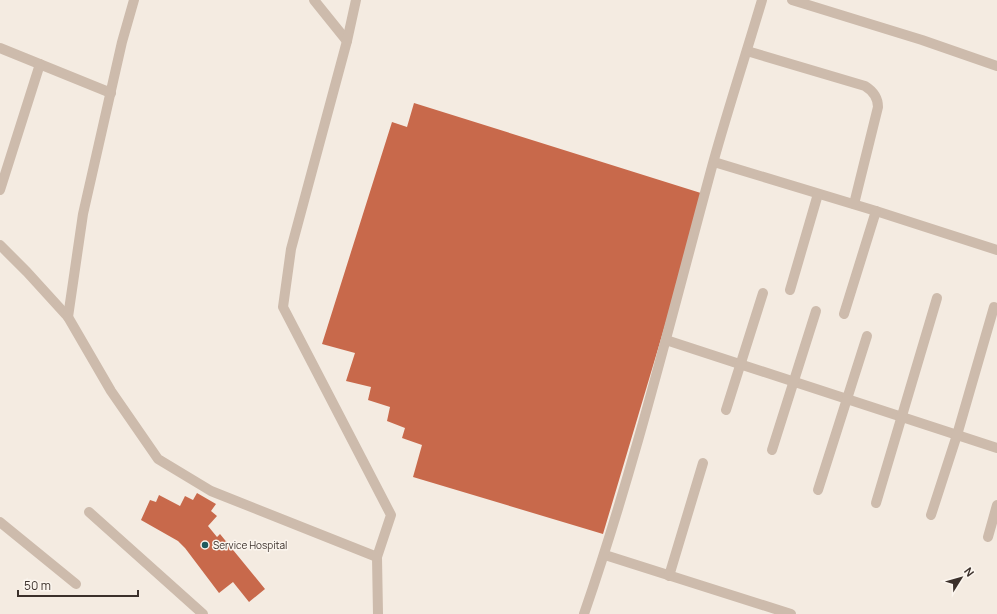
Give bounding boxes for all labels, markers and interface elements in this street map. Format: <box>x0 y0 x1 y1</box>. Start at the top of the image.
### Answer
place label: Service Hospital <box>213 538 287 552</box>
marker: Service Hospital <box>200 540 210 550</box>
north arrow <box>941 558 981 598</box>
text: N <box>961 564 978 579</box>
scale bar <box>18 572 138 598</box>
text: 50 m <box>24 577 51 594</box>

